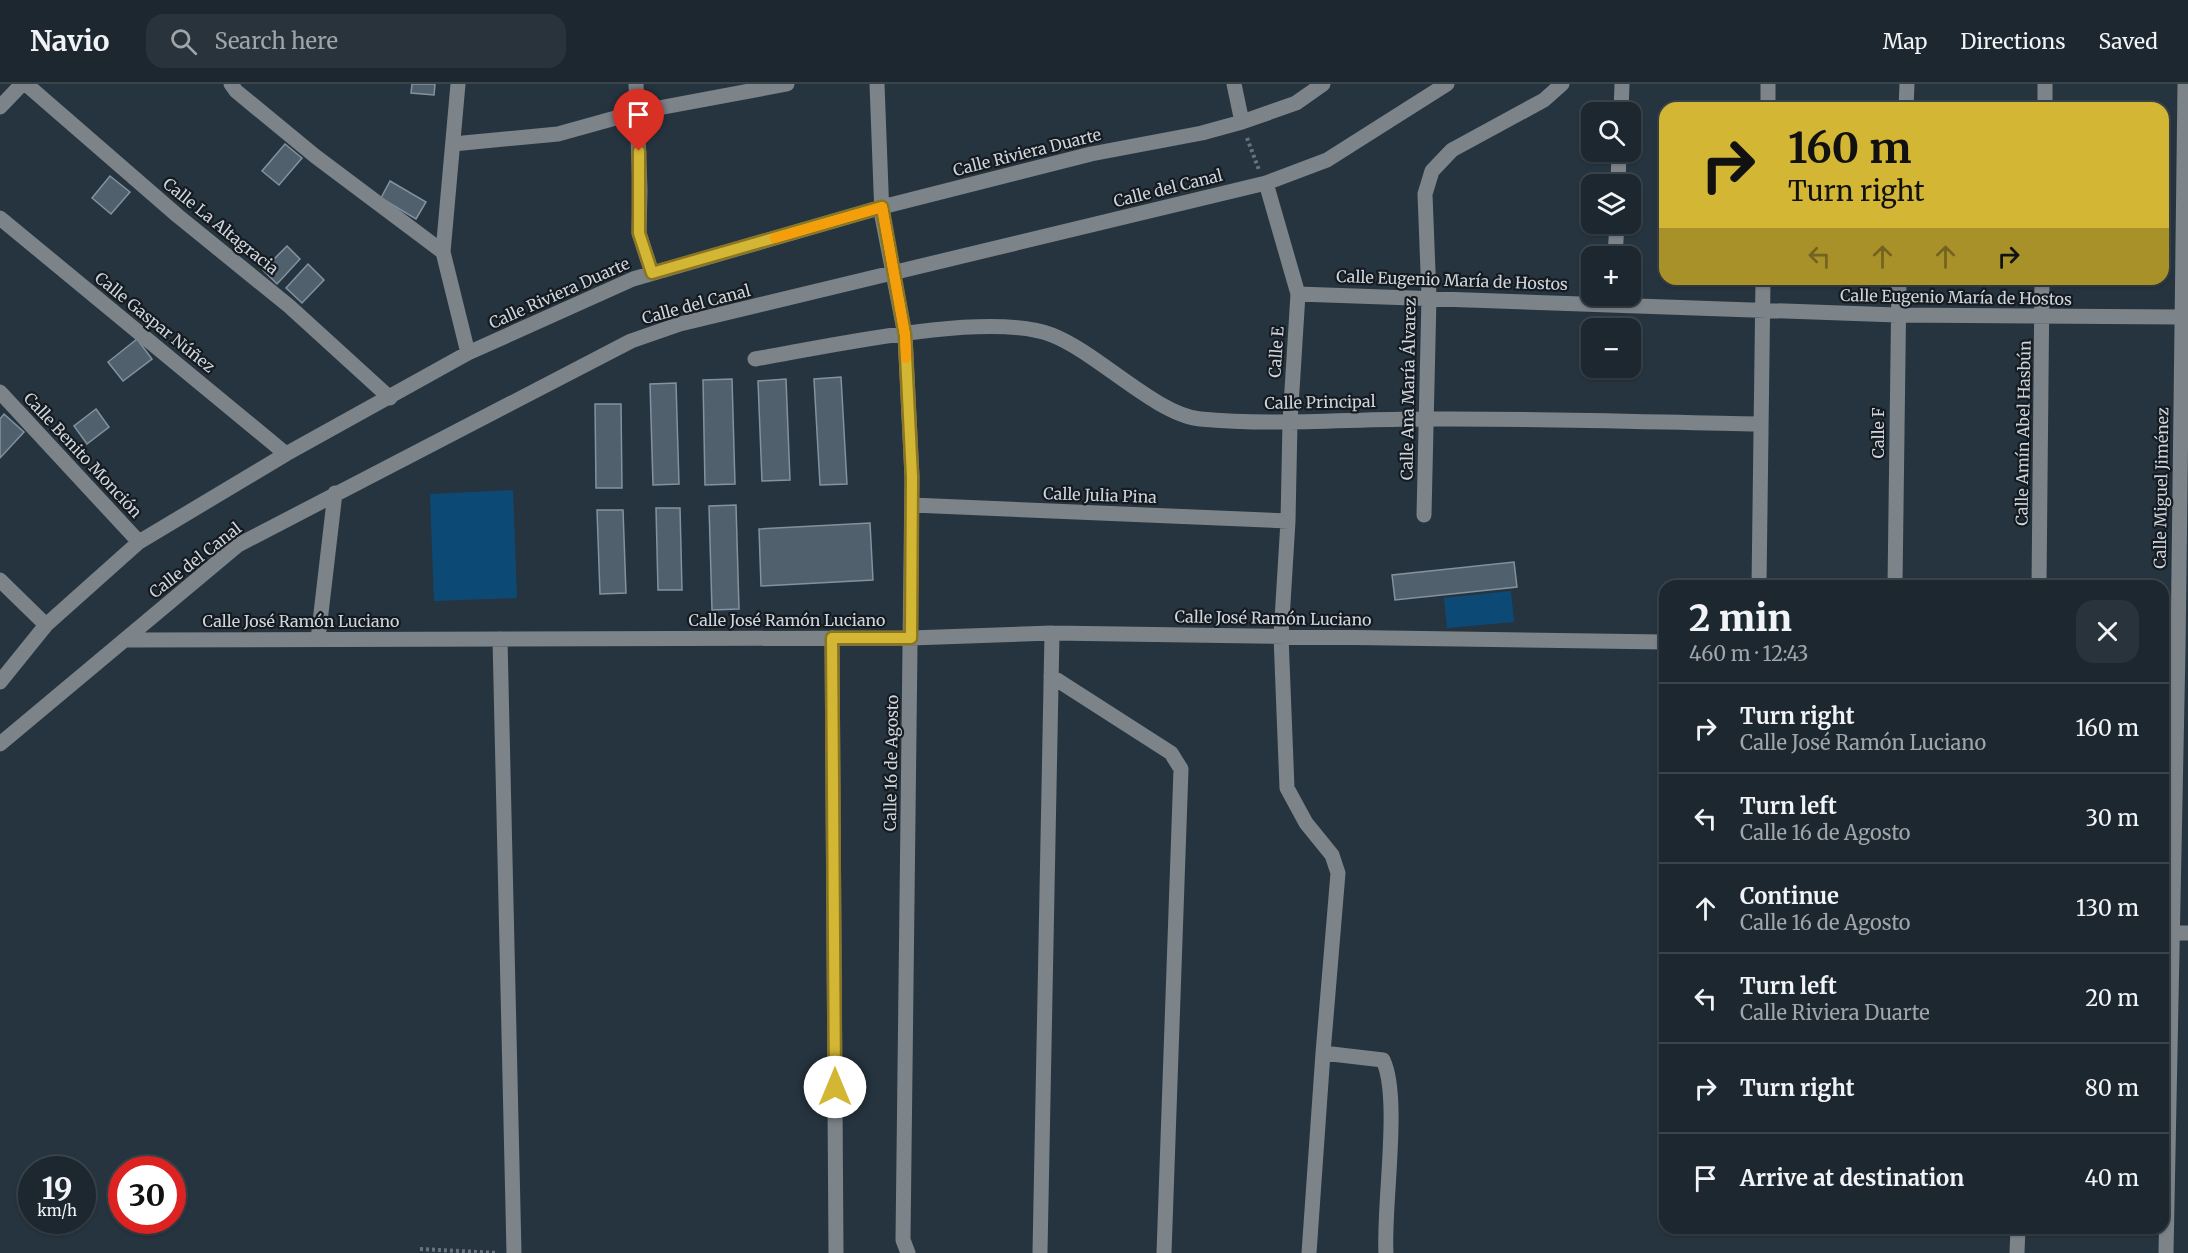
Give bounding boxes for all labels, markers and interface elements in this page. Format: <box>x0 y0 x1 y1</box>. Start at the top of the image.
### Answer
search box <box>146 14 566 68</box>
text: Navio <box>30 23 110 59</box>
icon: search <box>167 25 200 58</box>
text: Search here <box>215 27 338 55</box>
text: Map <box>1883 28 1927 55</box>
text: Directions <box>1960 28 2065 55</box>
text: Saved <box>2098 28 2158 55</box>
pin <box>613 89 664 151</box>
icon: arrive <box>622 98 655 131</box>
map controls <box>1581 102 1641 378</box>
button: search <box>1581 102 1641 162</box>
text: 160 m <box>1788 122 1912 174</box>
street label: Calle Riviera Duarte <box>951 124 1103 180</box>
icon: right <box>1689 126 1767 204</box>
street label: Calle del Canal <box>1111 165 1225 211</box>
street label: Calle La Altagracia <box>159 173 283 279</box>
button: layers <box>1581 174 1641 234</box>
text: Turn right <box>1788 174 1925 208</box>
icon: left <box>1803 240 1836 273</box>
icon: ahead <box>1866 240 1899 273</box>
icon: ahead <box>1929 240 1962 273</box>
icon: right <box>1992 240 2025 273</box>
button: + <box>1581 246 1641 306</box>
street label: Calle Riviera Duarte <box>486 253 632 333</box>
street label: Calle Eugenio María de Hostos <box>1336 266 1568 294</box>
street label: Calle Gaspar Núñez <box>91 267 219 377</box>
street label: Calle del Canal <box>640 280 752 328</box>
street label: Calle Eugenio María de Hostos <box>1840 285 2072 309</box>
street label: Calle Ana María Álvarez <box>1396 297 1420 480</box>
button: − <box>1581 318 1641 378</box>
street label: Calle E <box>1264 325 1288 378</box>
street label: Calle Amín Abel Hasbún <box>2011 340 2035 526</box>
street label: Calle Benito Monción <box>20 388 147 522</box>
street label: Calle Principal <box>1264 391 1376 413</box>
street label: Calle F <box>1868 407 1888 459</box>
street label: Calle Miguel Jiménez <box>2150 407 2172 569</box>
street label: Calle Julia Pina <box>1043 483 1158 507</box>
street label: Calle del Canal <box>145 518 245 602</box>
text: 2 min <box>1689 596 1792 641</box>
button: close <box>2076 600 2139 663</box>
street label: Calle José Ramón Luciano <box>1174 606 1372 630</box>
street label: Calle José Ramón Luciano <box>689 610 885 630</box>
street label: Calle José Ramón Luciano <box>203 611 399 631</box>
text: 460 m · 12:43 <box>1689 641 1809 666</box>
street label: Calle 16 de Agosto <box>880 695 902 831</box>
text: Turn right <box>1740 702 1854 730</box>
icon: right <box>1689 712 1722 745</box>
text: 160 m <box>2075 714 2139 742</box>
text: Calle José Ramón Luciano <box>1740 730 1986 755</box>
text: Turn left <box>1740 792 1837 820</box>
icon: left <box>1689 802 1722 835</box>
text: 30 m <box>2085 804 2139 832</box>
text: Calle 16 de Agosto <box>1740 820 1911 845</box>
text: Continue <box>1740 882 1839 910</box>
icon: ahead <box>1689 892 1722 925</box>
text: 130 m <box>2076 894 2139 922</box>
text: Calle 16 de Agosto <box>1740 910 1911 935</box>
text: Turn left <box>1740 972 1837 1000</box>
icon: left <box>1689 982 1722 1015</box>
text: 20 m <box>2085 984 2139 1012</box>
text: Calle Riviera Duarte <box>1740 1000 1930 1025</box>
position arrow <box>803 1055 867 1119</box>
icon: right <box>1689 1072 1722 1105</box>
text: Turn right <box>1740 1074 1854 1102</box>
text: 80 m <box>2085 1074 2139 1102</box>
speed limit sign: 30 <box>108 1156 186 1234</box>
icon: arrive <box>1689 1162 1722 1195</box>
text: Arrive at destination <box>1740 1164 1964 1192</box>
text: 40 m <box>2084 1164 2139 1192</box>
text: 19 <box>41 1169 73 1207</box>
text: km/h <box>37 1201 77 1220</box>

